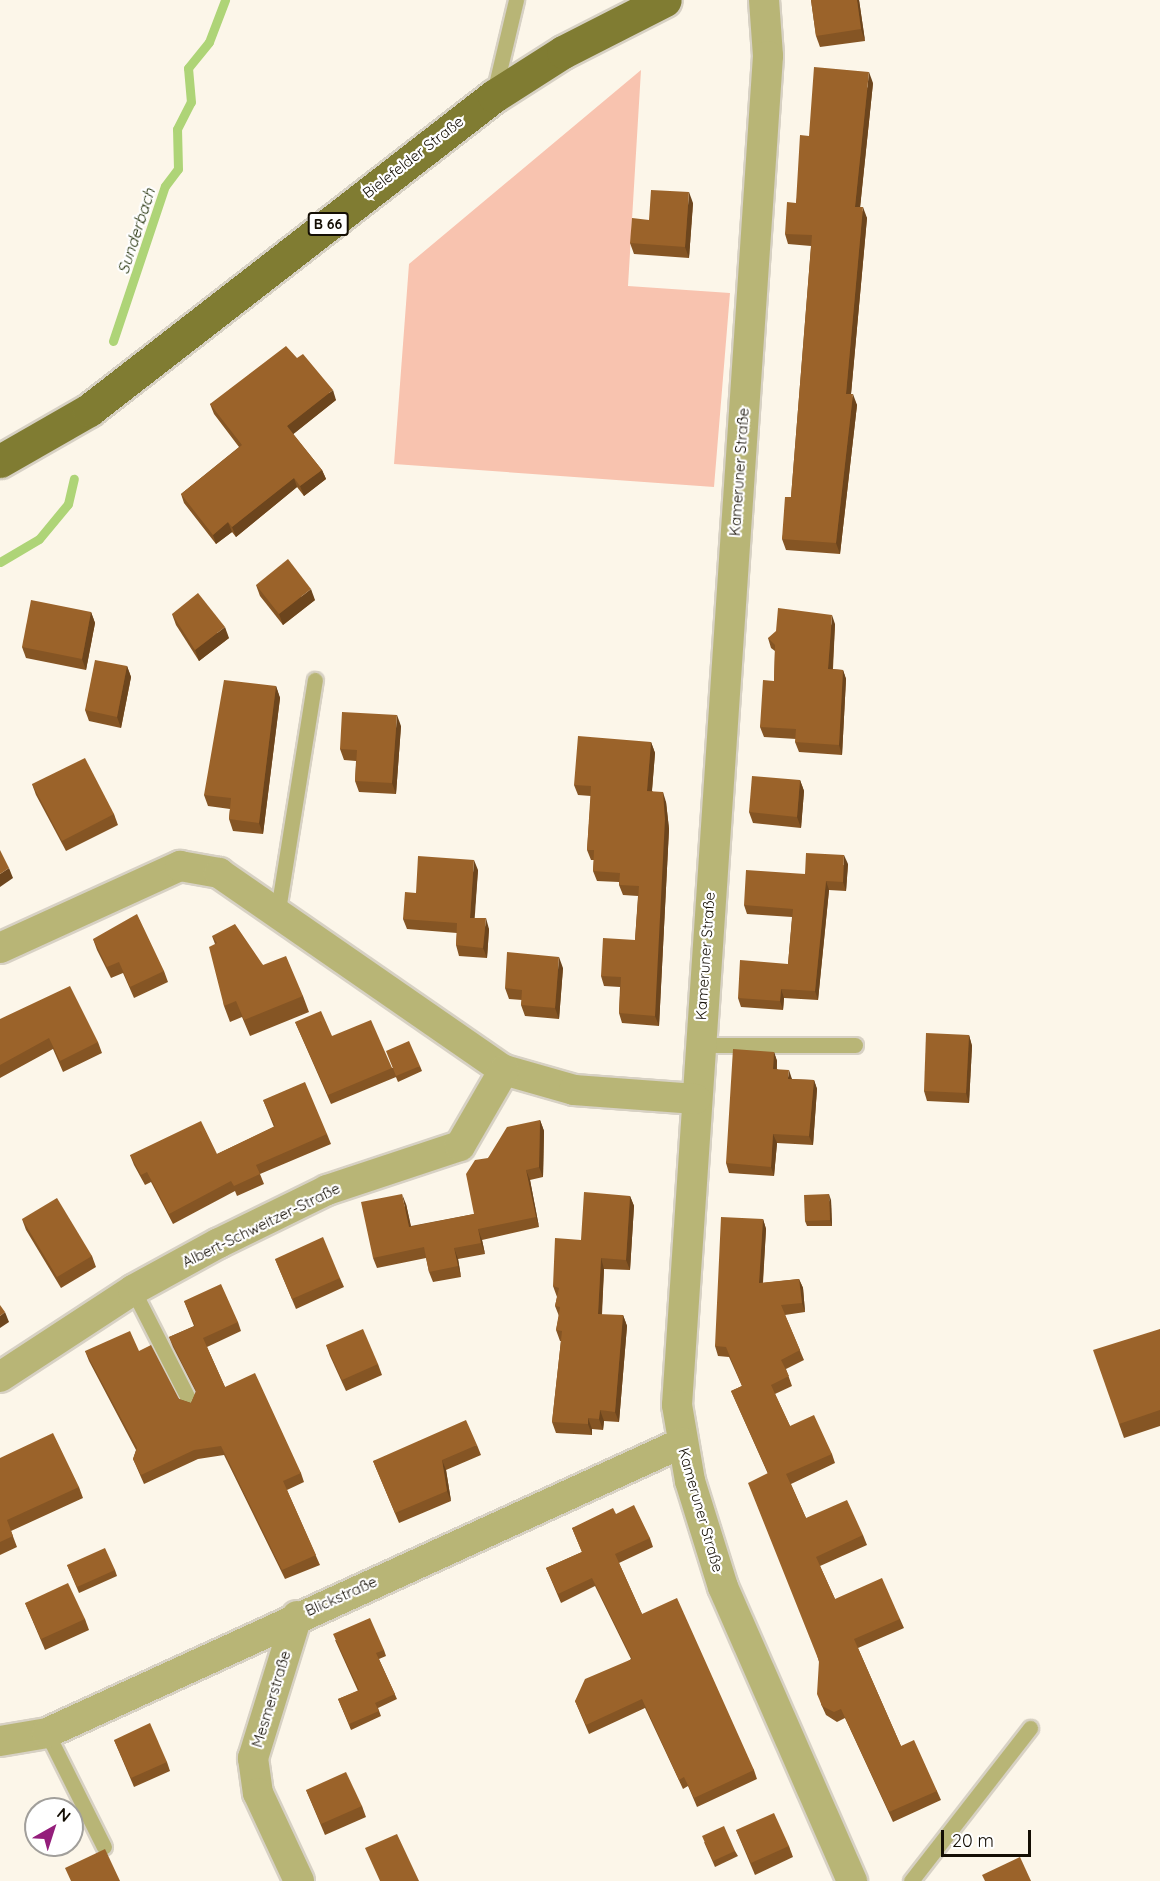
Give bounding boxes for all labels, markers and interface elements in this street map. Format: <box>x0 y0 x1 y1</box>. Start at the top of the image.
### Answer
street label: Bielefelder Straße <box>359 112 467 202</box>
water label: Sunderbach <box>113 186 159 276</box>
road number: B 66 <box>307 213 349 235</box>
street label: Kameruner Straße <box>726 407 752 537</box>
street label: Kameruner Straße <box>692 891 718 1021</box>
street label: Albert-Schweitzer-Straße <box>179 1179 343 1271</box>
street label: Kameruner Straße <box>675 1446 727 1574</box>
street label: Blickstraße <box>302 1572 380 1620</box>
street label: Mesmerstraße <box>248 1648 294 1750</box>
north arrow <box>24 1797 84 1857</box>
text: N <box>53 1803 75 1826</box>
scale bar <box>944 1818 1034 1856</box>
text: 20 m <box>952 1829 994 1852</box>

